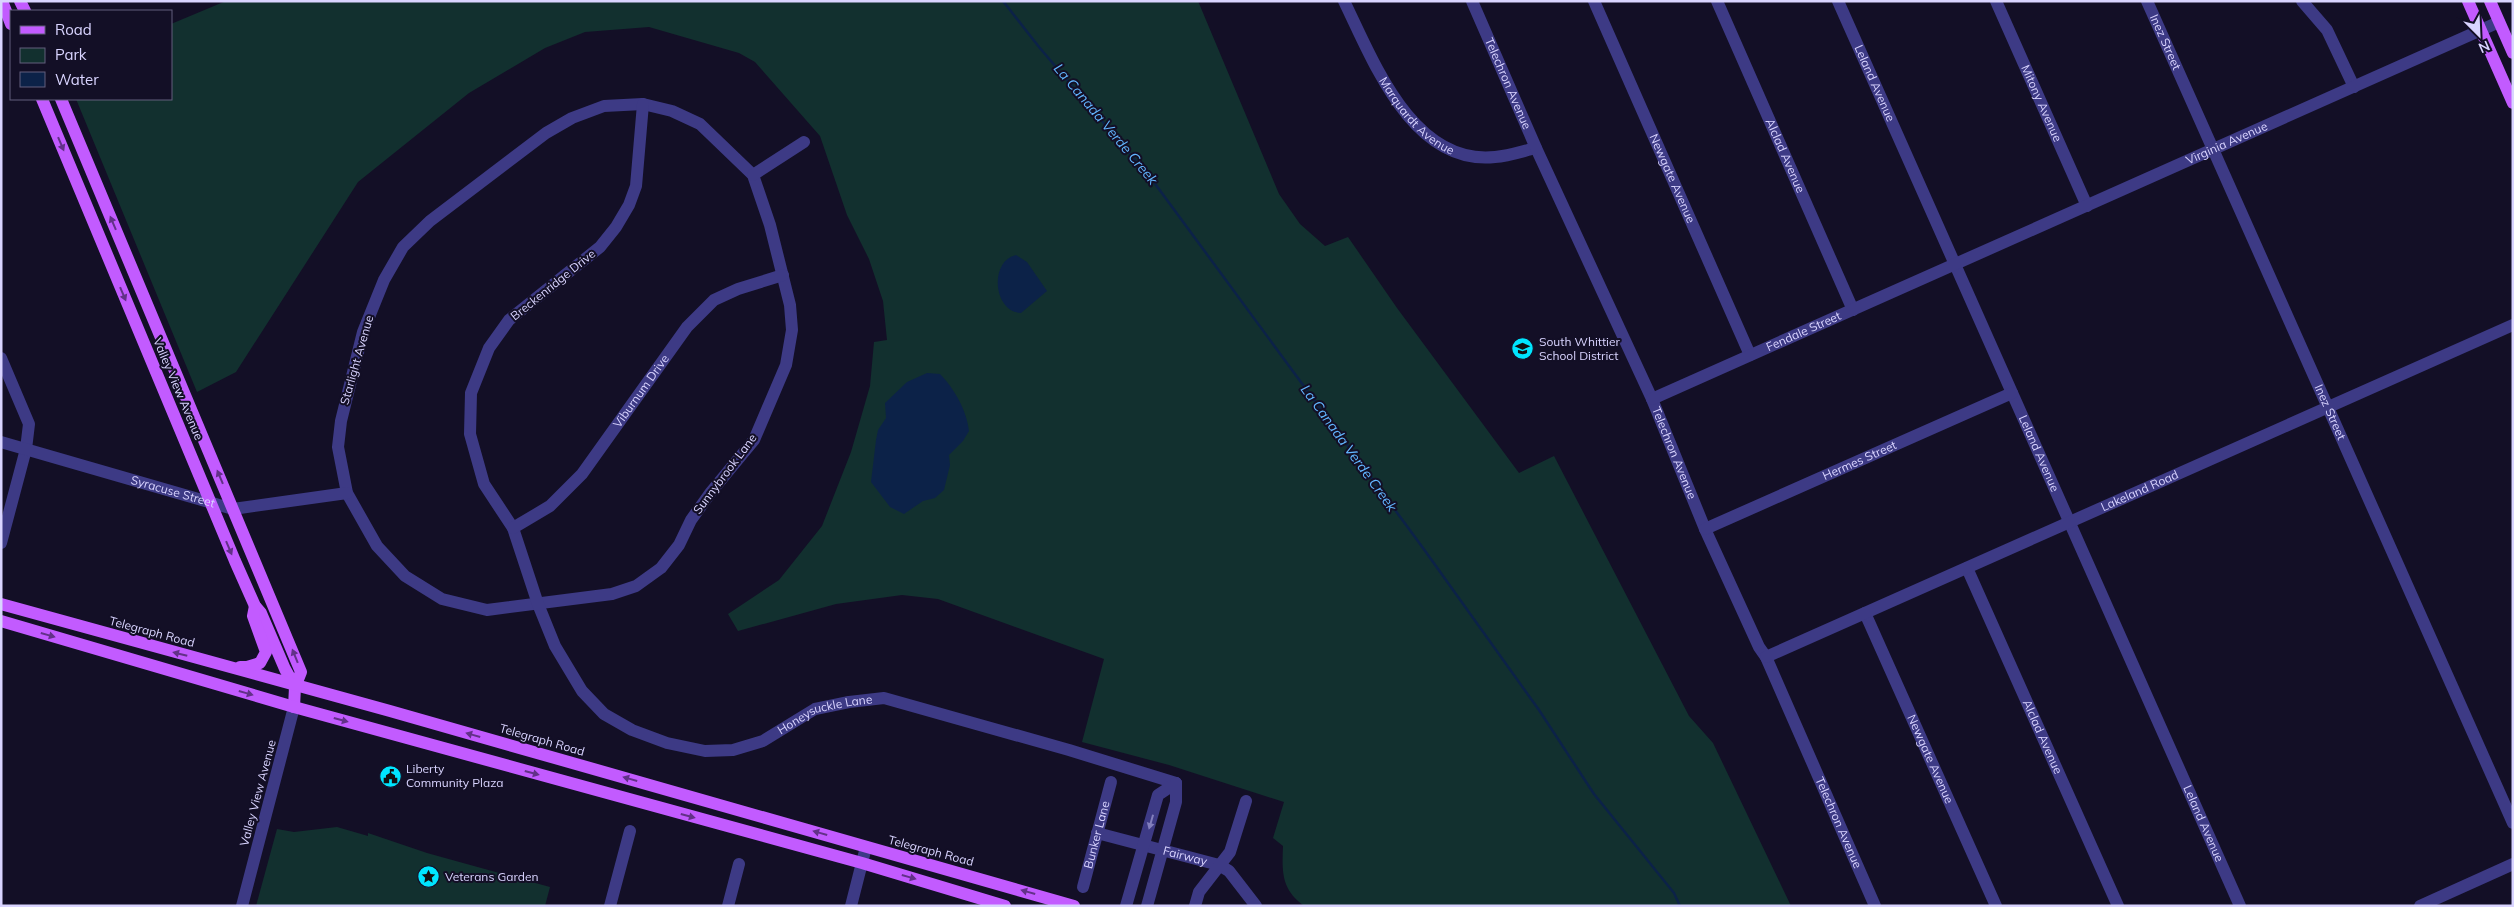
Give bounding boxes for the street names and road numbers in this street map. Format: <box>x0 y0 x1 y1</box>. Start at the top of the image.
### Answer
street label: Inez Street <box>2147 12 2185 72</box>
street label: Telechron Avenue <box>1482 35 1535 131</box>
street label: Leland Avenue <box>1851 42 1899 124</box>
street label: Mitony Avenue <box>2018 62 2065 144</box>
street label: Marquardt Avenue <box>1376 74 1457 158</box>
street label: Alclad Avenue <box>1763 116 1808 195</box>
street label: Virginia Avenue <box>2183 118 2270 167</box>
street label: Newgate Avenue <box>1646 131 1699 225</box>
street label: Breckenridge Drive <box>507 246 598 323</box>
street label: Fendale Street <box>1764 308 1843 354</box>
street label: Starlight Avenue <box>337 313 376 406</box>
street label: Valley View Avenue <box>150 335 207 442</box>
street label: Viburnum Drive <box>609 351 672 430</box>
street label: Inez Street <box>2312 382 2349 442</box>
street label: Telechron Avenue <box>1649 404 1700 501</box>
street label: Leland Avenue <box>2016 413 2063 494</box>
street label: Sunnybrook Lane <box>690 431 760 517</box>
street label: Hermes Street <box>1820 437 1899 483</box>
street label: Lakeland Road <box>2098 467 2181 514</box>
street label: Syracuse Street <box>129 472 217 510</box>
street label: Telegraph Road <box>108 613 196 650</box>
street label: Honeysuckle Lane <box>774 691 873 737</box>
street label: Alclad Avenue <box>2020 697 2066 776</box>
street label: Newgate Avenue <box>1904 712 1957 806</box>
street label: Telegraph Road <box>498 720 586 759</box>
street label: Valley View Avenue <box>236 738 279 848</box>
street label: Telechron Avenue <box>1812 774 1866 871</box>
street label: Leland Avenue <box>2180 783 2227 864</box>
street label: Bunker Lane <box>1080 799 1113 870</box>
street label: Telegraph Road <box>887 832 975 869</box>
street label: Fairway <box>1161 843 1209 869</box>

